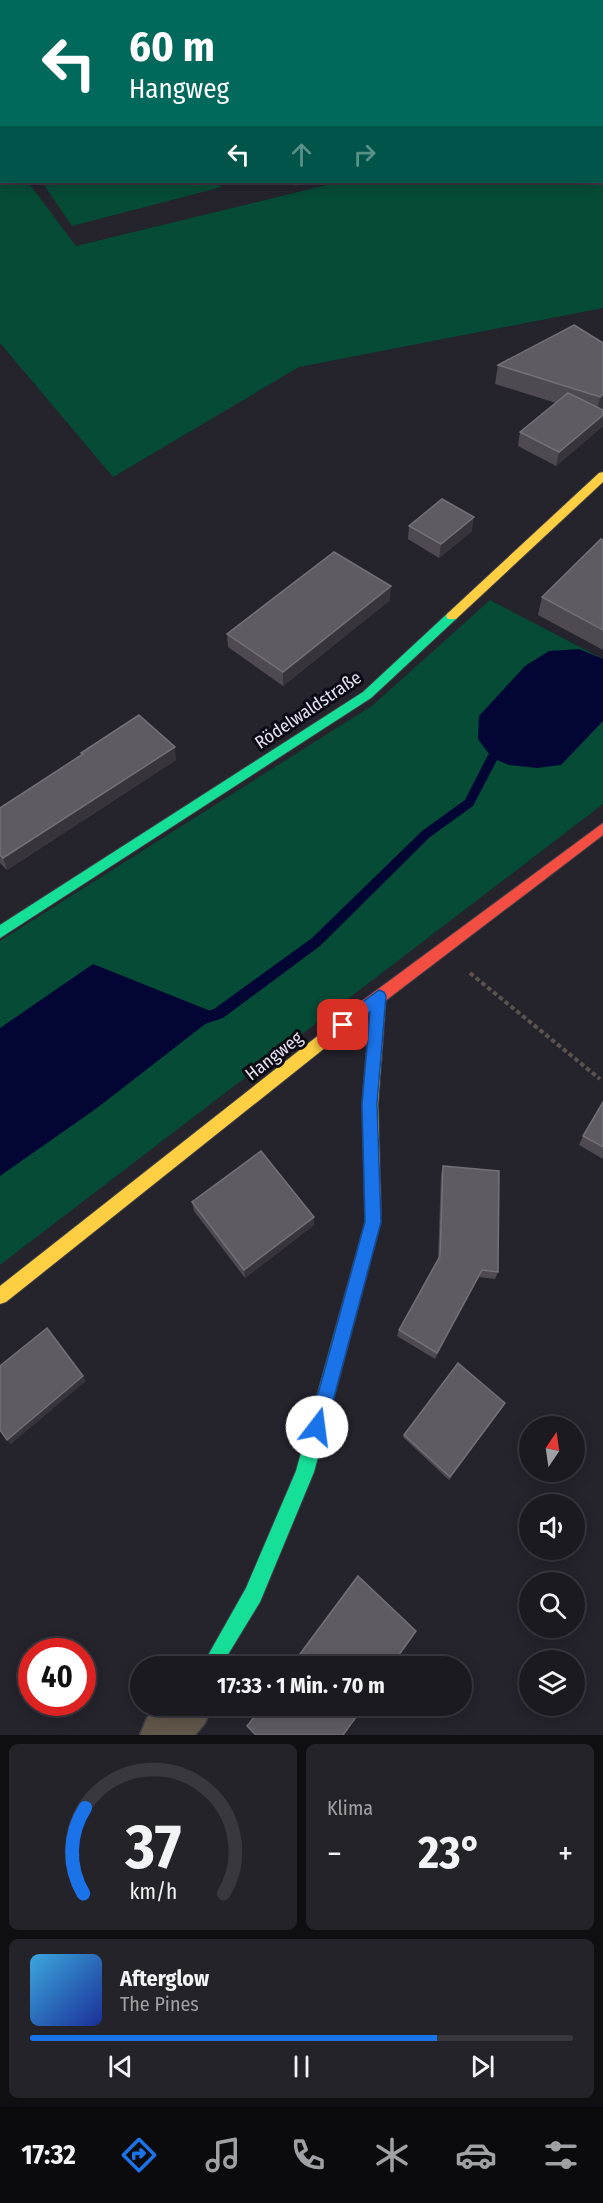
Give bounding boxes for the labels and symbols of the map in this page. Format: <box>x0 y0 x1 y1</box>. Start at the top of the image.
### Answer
street label: Rödelwaldstraße <box>251 666 365 754</box>
pin <box>317 999 368 1050</box>
street label: Hangweg <box>241 1026 308 1085</box>
position arrow <box>285 1395 349 1459</box>
north arrow <box>519 1416 585 1482</box>
speed limit sign: 40 <box>18 1638 96 1716</box>

